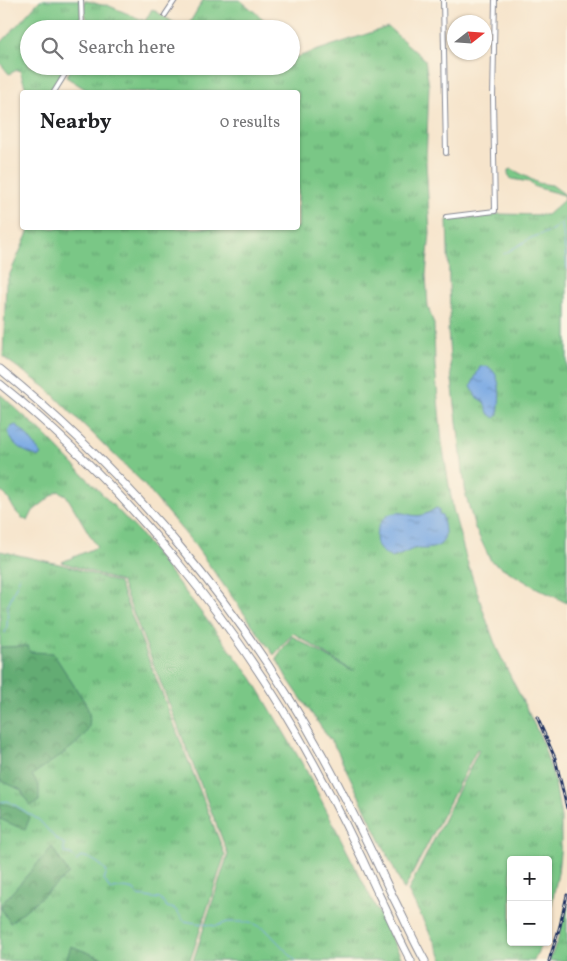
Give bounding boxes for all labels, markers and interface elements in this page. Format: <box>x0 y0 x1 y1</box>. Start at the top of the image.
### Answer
north arrow <box>447 15 492 60</box>
search box <box>20 20 300 75</box>
icon: search <box>38 34 66 62</box>
text: Search here <box>78 35 175 61</box>
text: Nearby <box>40 108 111 137</box>
text: 0 results <box>220 112 280 134</box>
map controls <box>507 856 552 946</box>
button: + <box>507 856 552 901</box>
button: − <box>507 901 552 946</box>

